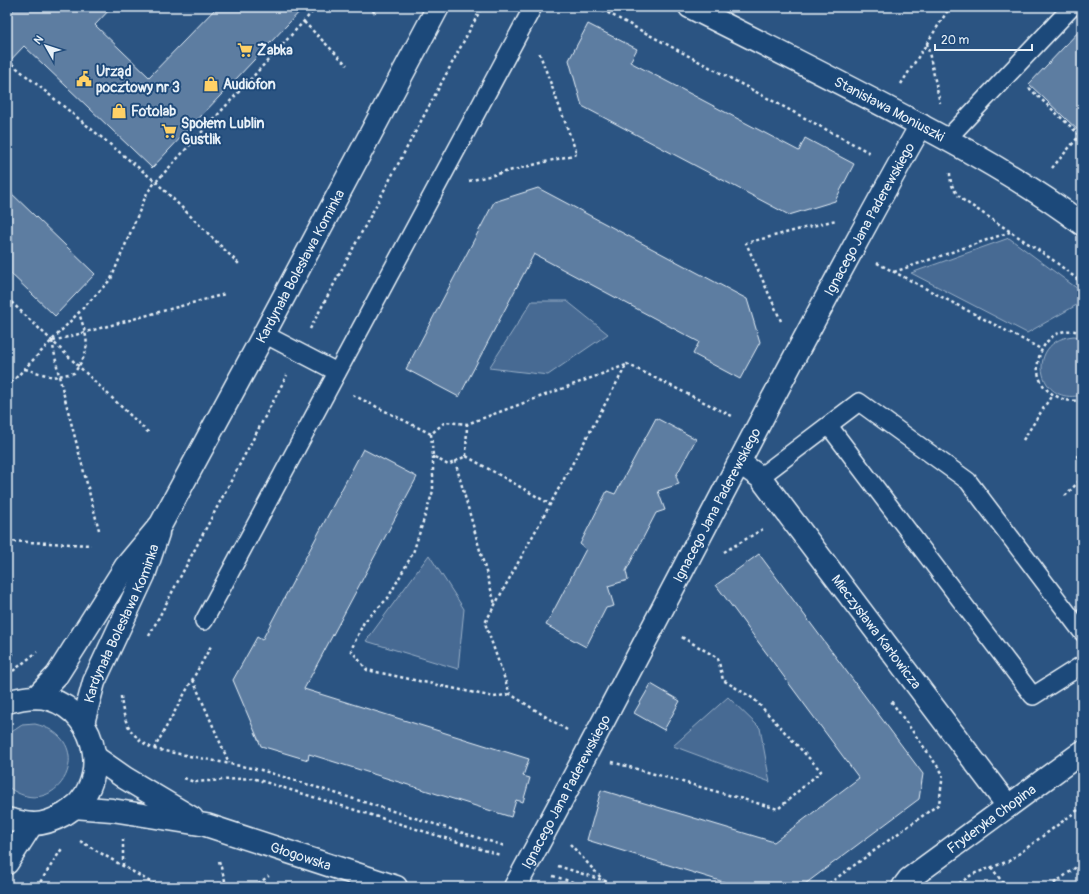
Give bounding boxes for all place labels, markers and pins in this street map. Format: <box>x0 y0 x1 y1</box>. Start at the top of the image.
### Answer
supermarket icon: Żabka <box>236 41 254 59</box>
place label: Żabka <box>257 42 293 59</box>
place label: Urząd pocztowy nr 3 <box>96 63 180 96</box>
public building icon: Urząd pocztowy nr 3 <box>75 70 93 88</box>
shop icon: Audiofon <box>202 75 220 93</box>
place label: Audiofon <box>223 76 276 93</box>
shop icon: Fotolab <box>110 102 128 120</box>
place label: Fotolab <box>131 103 176 120</box>
place label: Społem Lublin Gustlik <box>181 115 264 148</box>
supermarket icon: Społem Lublin Gustlik <box>160 122 178 140</box>

